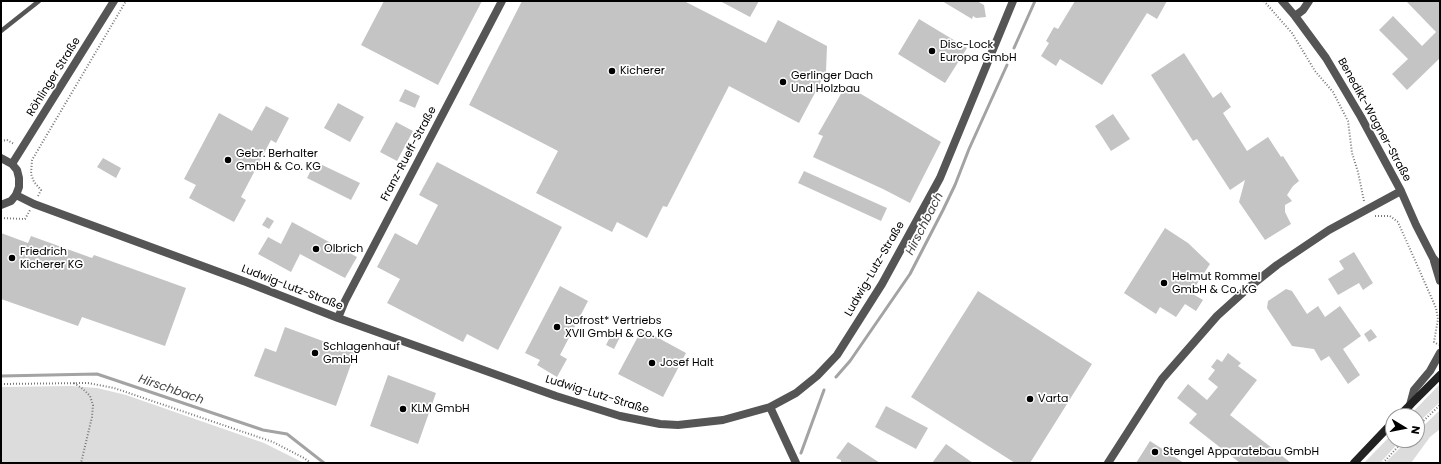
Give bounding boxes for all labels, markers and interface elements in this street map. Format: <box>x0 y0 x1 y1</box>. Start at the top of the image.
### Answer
street label: Röhlinger Straße <box>24 35 84 119</box>
place label: Disc-Lock Europa GmbH <box>940 38 1017 64</box>
marker: Disc-Lock Europa GmbH <box>927 46 937 56</box>
street label: Benedikt-Wagner-Straße <box>1334 56 1414 184</box>
place label: Kicherer <box>620 64 665 78</box>
marker: Kicherer <box>607 66 617 76</box>
place label: Gerlinger Dach Und Holzbau <box>791 69 873 95</box>
marker: Gerlinger Dach Und Holzbau <box>778 77 788 87</box>
street label: Franz-Rueff-Straße <box>378 104 440 204</box>
place label: Gebr. Berhalter GmbH & Co. KG <box>236 147 321 173</box>
marker: Gebr. Berhalter GmbH & Co. KG <box>223 155 233 165</box>
water label: Hirschbach <box>903 190 947 258</box>
street label: Ludwig-Lutz-Straße <box>842 219 908 319</box>
place label: Olbrich <box>324 242 363 256</box>
marker: Olbrich <box>311 244 321 254</box>
place label: Friedrich Kicherer KG <box>20 245 83 271</box>
marker: Friedrich Kicherer KG <box>7 253 17 263</box>
street label: Ludwig-Lutz-Straße <box>239 263 345 313</box>
place label: Helmut Rommel GmbH & Co. KG <box>1172 270 1260 296</box>
marker: Helmut Rommel GmbH & Co. KG <box>1159 278 1169 288</box>
place label: bofrost* Vertriebs XVII GmbH & Co. KG <box>565 314 672 340</box>
marker: bofrost* Vertriebs XVII GmbH & Co. KG <box>552 322 562 332</box>
place label: Schlagenhauf GmbH <box>323 340 400 366</box>
marker: Schlagenhauf GmbH <box>310 348 320 358</box>
place label: Josef Halt <box>660 356 714 370</box>
marker: Josef Halt <box>647 358 657 368</box>
water label: Hirschbach <box>136 372 206 408</box>
street label: Ludwig-Lutz-Straße <box>544 373 650 417</box>
place label: Varta <box>1038 392 1068 406</box>
marker: Varta <box>1025 394 1035 404</box>
place label: KLM GmbH <box>411 402 470 416</box>
marker: KLM GmbH <box>398 404 408 414</box>
north arrow <box>1385 408 1425 448</box>
text: N <box>1407 424 1424 435</box>
place label: Stengel Apparatebau GmbH <box>1163 445 1319 459</box>
marker: Stengel Apparatebau GmbH <box>1150 447 1160 457</box>

